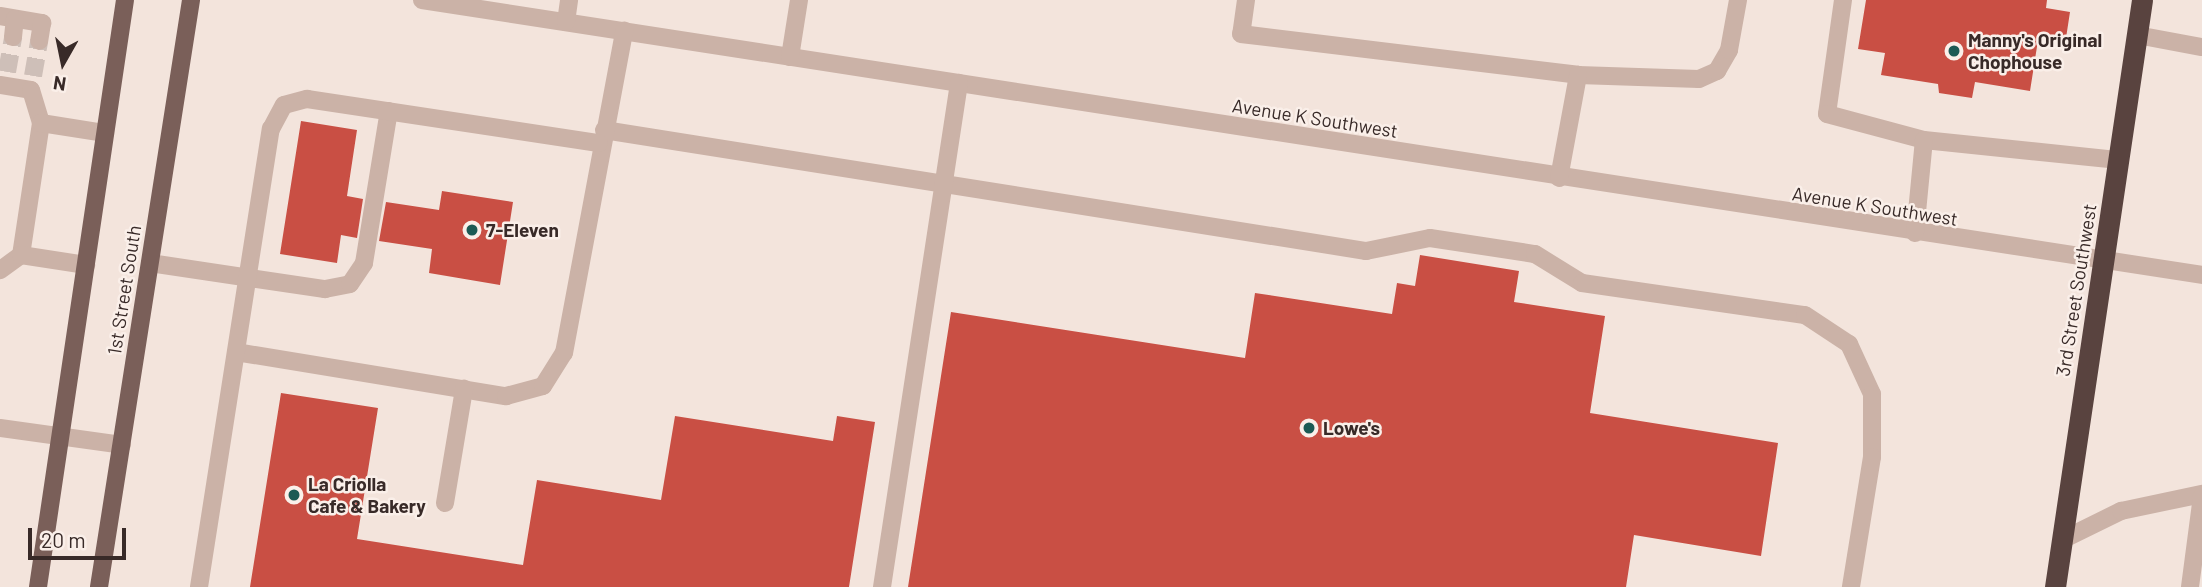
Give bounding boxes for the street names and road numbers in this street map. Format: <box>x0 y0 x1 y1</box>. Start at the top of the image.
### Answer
street label: Avenue K Southwest <box>1230 94 1400 142</box>
street label: Avenue K Southwest <box>1790 182 1960 230</box>
street label: 3rd Street Southwest <box>2051 202 2101 378</box>
street label: 1st Street South <box>102 224 146 356</box>

